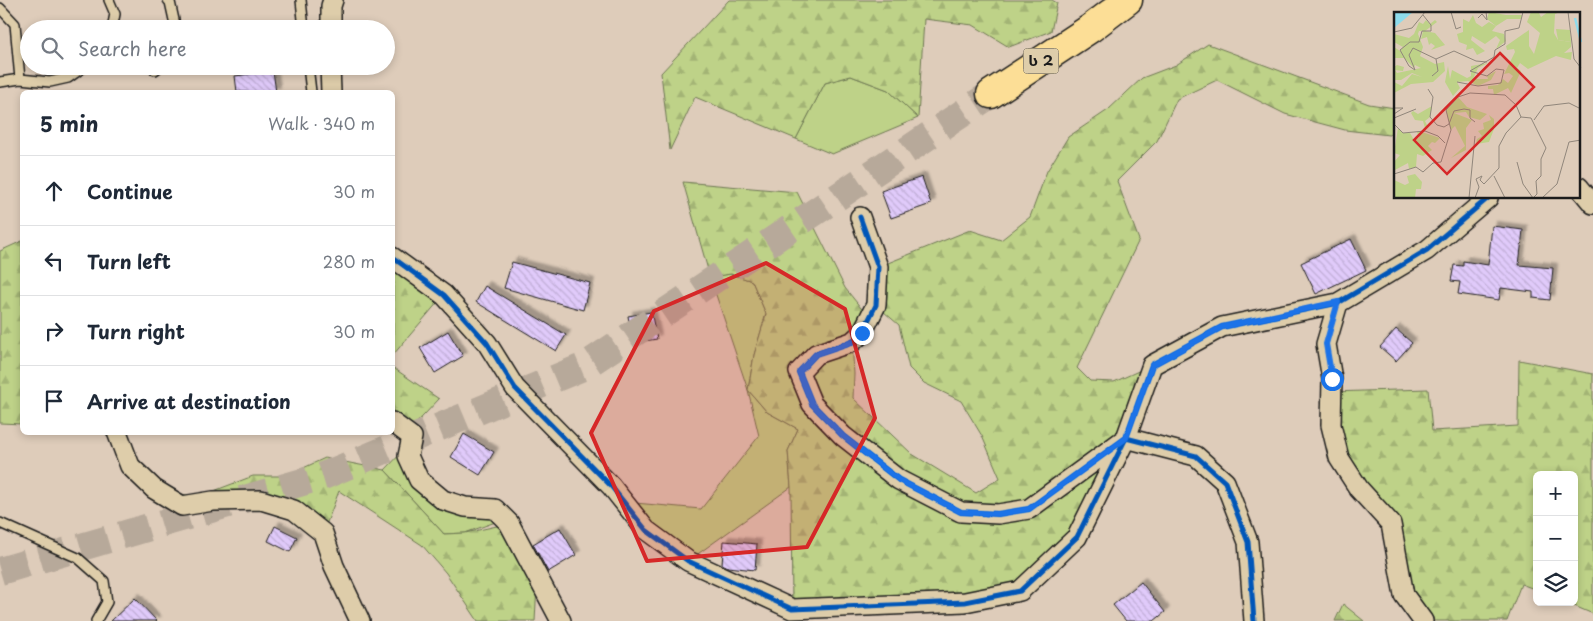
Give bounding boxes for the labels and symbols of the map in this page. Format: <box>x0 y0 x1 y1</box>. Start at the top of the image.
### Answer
inset map <box>1394 12 1580 199</box>
road number: ს 2 <box>1024 48 1058 74</box>
route end <box>851 322 874 345</box>
route start <box>1321 368 1344 391</box>

